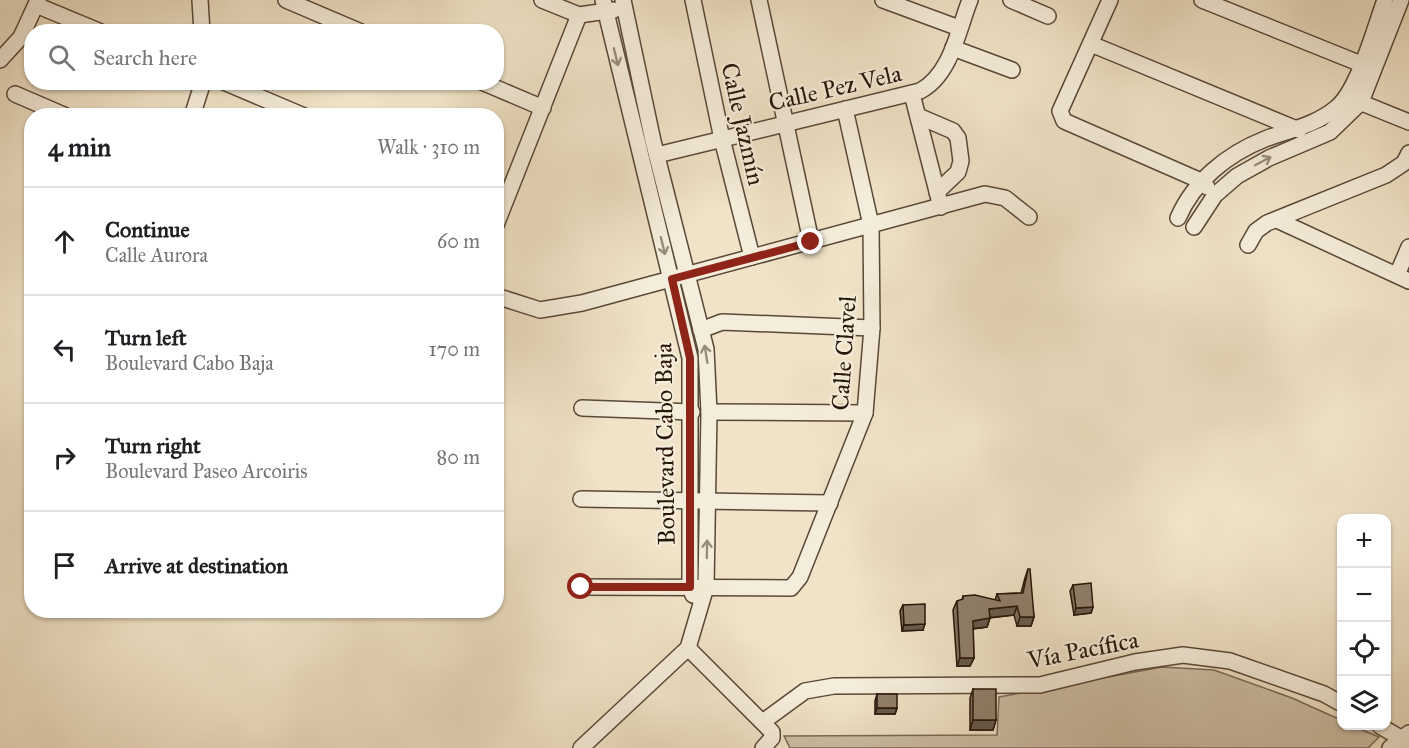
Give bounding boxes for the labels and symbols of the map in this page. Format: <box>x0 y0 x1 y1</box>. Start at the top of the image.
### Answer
one-way arrow <box>611 47 623 66</box>
street label: Calle Pez Vela <box>766 58 905 118</box>
street label: Calle Jazmín <box>714 60 772 188</box>
one-way arrow <box>1254 155 1271 167</box>
route end <box>797 228 823 254</box>
one-way arrow <box>658 236 670 255</box>
street label: Calle Clavel <box>825 294 863 411</box>
street label: Boulevard Cabo Baja <box>648 342 682 546</box>
one-way arrow <box>701 345 712 365</box>
one-way arrow <box>701 540 712 560</box>
route start <box>567 573 593 599</box>
street label: Vía Pacífica <box>1024 624 1142 676</box>

